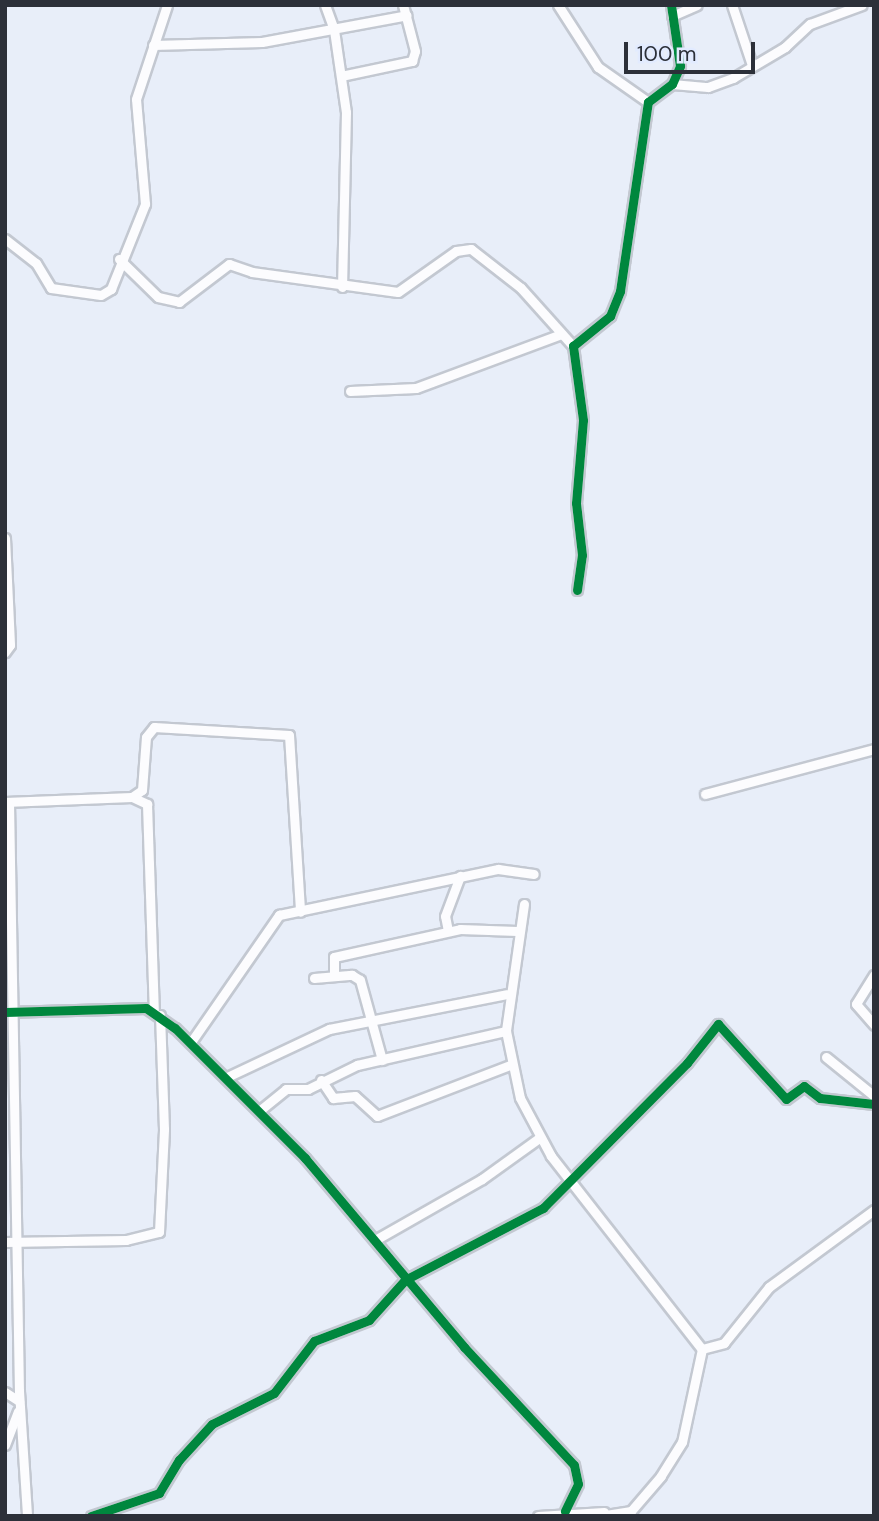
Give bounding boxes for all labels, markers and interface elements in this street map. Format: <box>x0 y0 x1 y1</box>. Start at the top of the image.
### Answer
scale bar <box>627 28 758 72</box>
text: 100 m <box>637 40 697 68</box>

